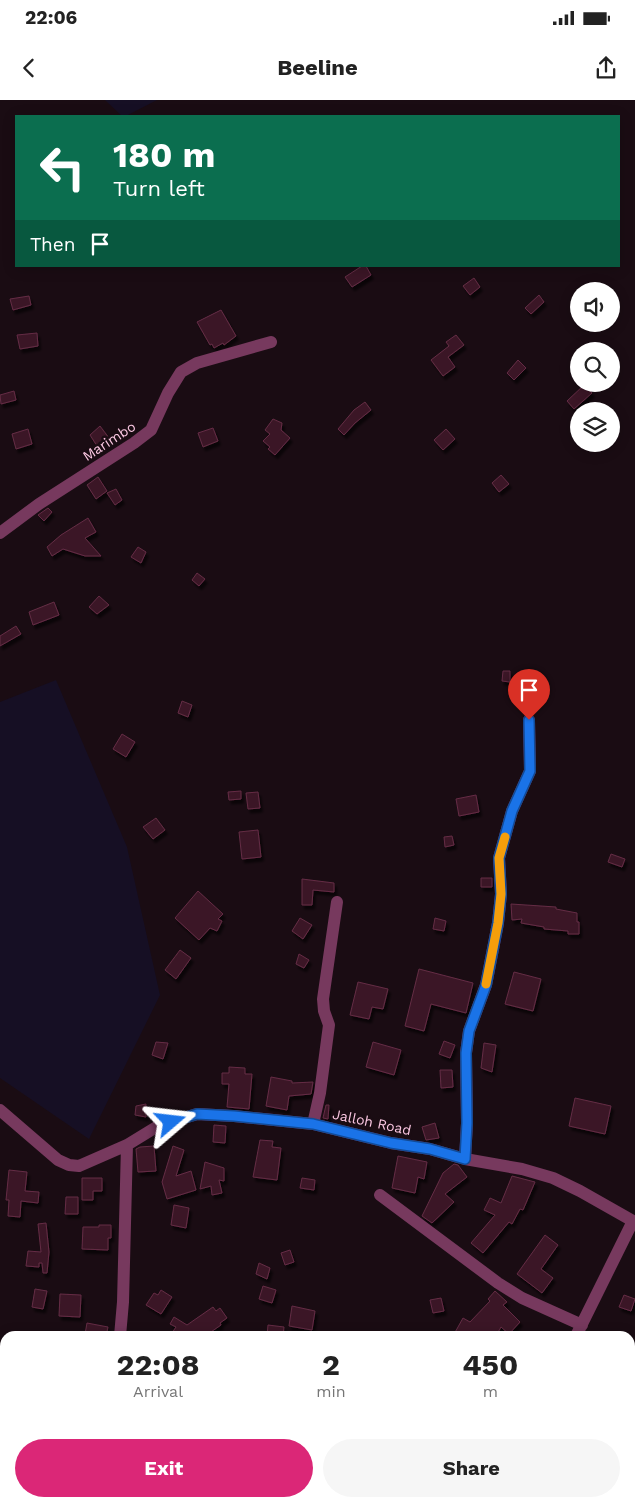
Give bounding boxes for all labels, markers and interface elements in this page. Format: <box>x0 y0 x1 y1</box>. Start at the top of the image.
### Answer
text: 22:06 <box>25 6 77 29</box>
icon: back <box>15 54 43 82</box>
icon: share <box>592 54 620 82</box>
text: Beeline <box>277 55 358 80</box>
text: 180 m <box>113 134 216 176</box>
icon: left <box>30 135 95 200</box>
text: Turn left <box>113 176 205 201</box>
icon: arrive <box>86 230 114 258</box>
text: Then <box>30 233 76 256</box>
map controls <box>570 282 620 452</box>
button: sound <box>570 282 620 332</box>
button: search <box>570 342 620 392</box>
button: layers <box>570 402 620 452</box>
street label: Marimbo <box>80 418 138 464</box>
pin <box>508 669 550 720</box>
icon: arrive <box>515 676 543 704</box>
position arrow <box>144 1095 196 1147</box>
street label: Jalloh Road <box>331 1106 413 1138</box>
text: 22:08 <box>117 1347 200 1382</box>
text: 2 <box>322 1347 340 1382</box>
text: 450 <box>462 1347 518 1382</box>
text: Arrival <box>133 1382 183 1401</box>
text: min <box>316 1382 346 1401</box>
text: m <box>483 1382 498 1401</box>
button: Exit <box>15 1439 313 1497</box>
button: Share <box>323 1439 620 1497</box>

